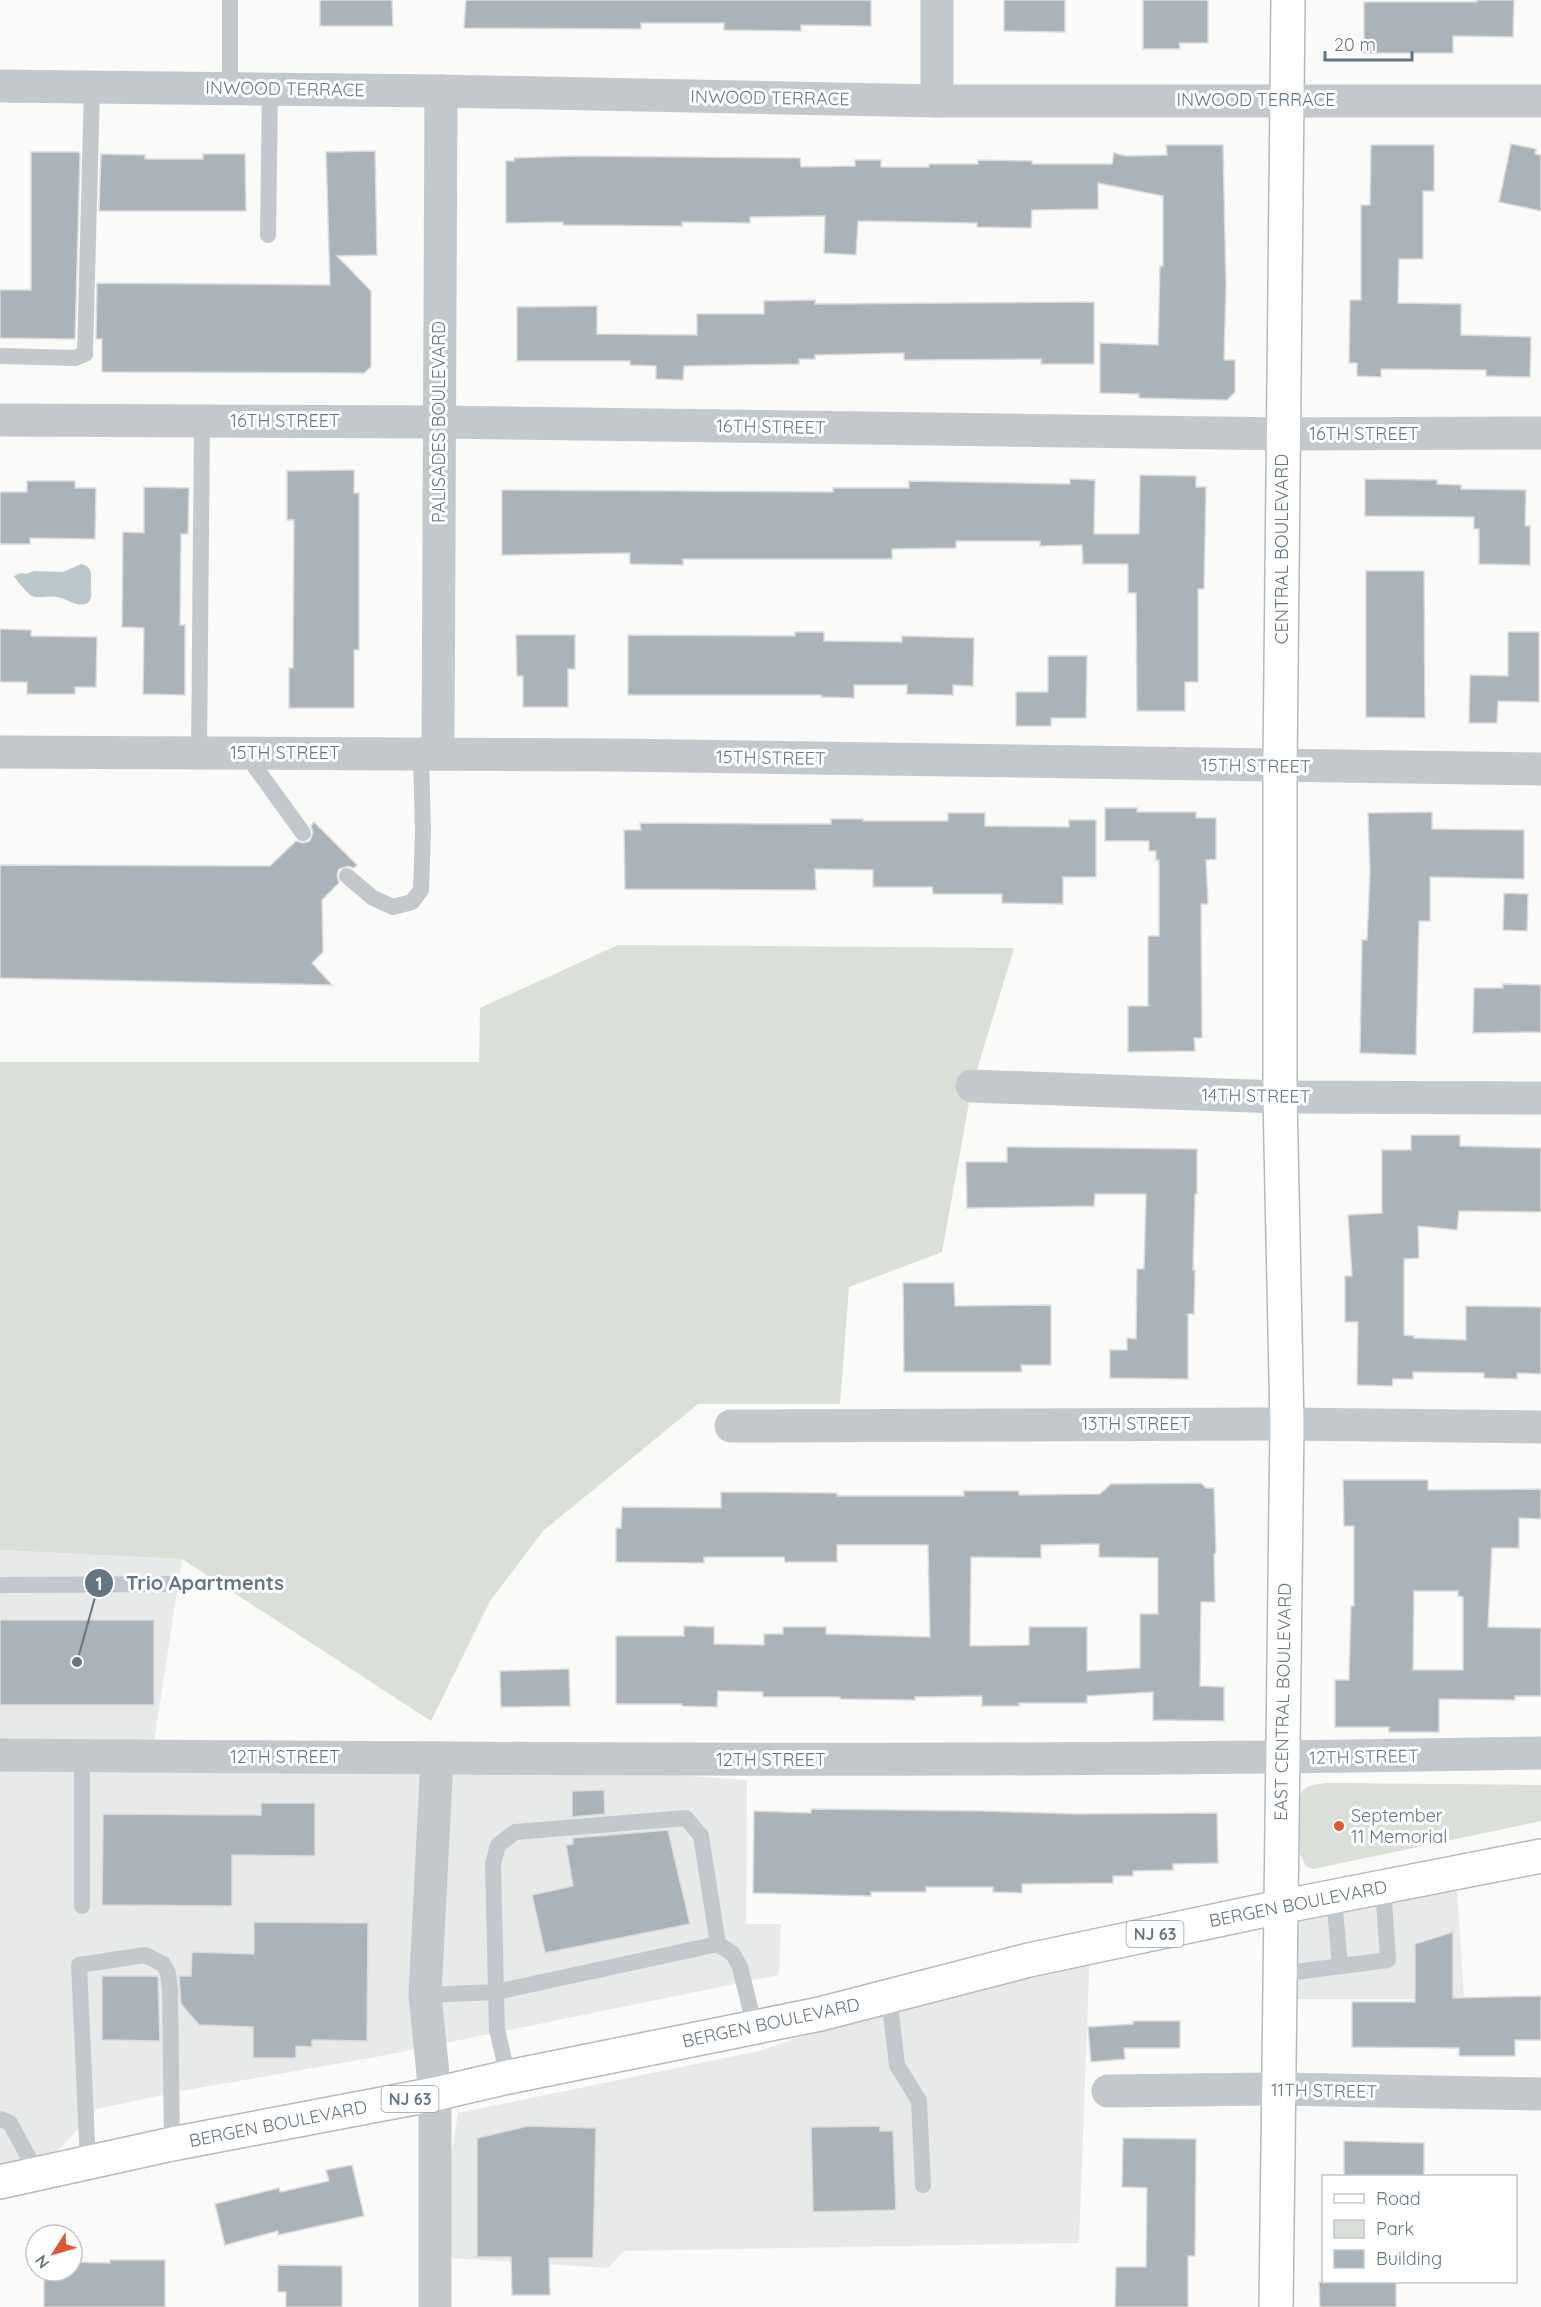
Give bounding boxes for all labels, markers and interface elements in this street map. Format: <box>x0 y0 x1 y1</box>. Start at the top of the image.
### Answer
scale bar <box>1325 24 1412 62</box>
text: 20 m <box>1334 33 1376 56</box>
street label: INWOOD TERRACE <box>205 76 365 101</box>
street label: INWOOD TERRACE <box>690 85 850 110</box>
street label: INWOOD TERRACE <box>1176 88 1336 111</box>
street label: PALISADES BOULEVARD <box>427 321 450 523</box>
street label: 16TH STREET <box>230 409 340 432</box>
street label: 16TH STREET <box>716 414 826 439</box>
street label: 16TH STREET <box>1309 422 1419 445</box>
street label: CENTRAL BOULEVARD <box>1270 454 1293 644</box>
street label: 15TH STREET <box>230 741 340 764</box>
street label: 15TH STREET <box>716 745 826 770</box>
street label: 15TH STREET <box>1201 753 1311 778</box>
street label: 14TH STREET <box>1201 1083 1311 1108</box>
street label: 13TH STREET <box>1081 1412 1191 1435</box>
callout: Trio Apartments <box>84 1564 296 1602</box>
text: Trio Apartments <box>126 1570 284 1595</box>
text: 1 <box>95 1572 103 1595</box>
street label: EAST CENTRAL BOULEVARD <box>1269 1583 1296 1821</box>
street label: 12TH STREET <box>1309 1744 1419 1769</box>
street label: 12TH STREET <box>230 1745 340 1768</box>
street label: 12TH STREET <box>716 1748 826 1771</box>
place label: September 11 Memorial <box>1351 1804 1447 1848</box>
marker: September 11 Memorial <box>1332 1819 1346 1833</box>
street label: BERGEN BOULEVARD <box>1207 1875 1389 1932</box>
road number: NJ 63 <box>1126 1921 1184 1947</box>
street label: BERGEN BOULEVARD <box>680 1992 862 2053</box>
street label: 11TH STREET <box>1271 2078 1378 2103</box>
road number: NJ 63 <box>382 2086 438 2112</box>
street label: BERGEN BOULEVARD <box>187 2095 369 2152</box>
legend <box>1322 2175 1517 2283</box>
text: Road <box>1376 2187 1421 2210</box>
text: Park <box>1376 2217 1414 2240</box>
north arrow <box>24 2223 84 2283</box>
text: Building <box>1376 2247 1442 2270</box>
text: N <box>30 2251 54 2273</box>

